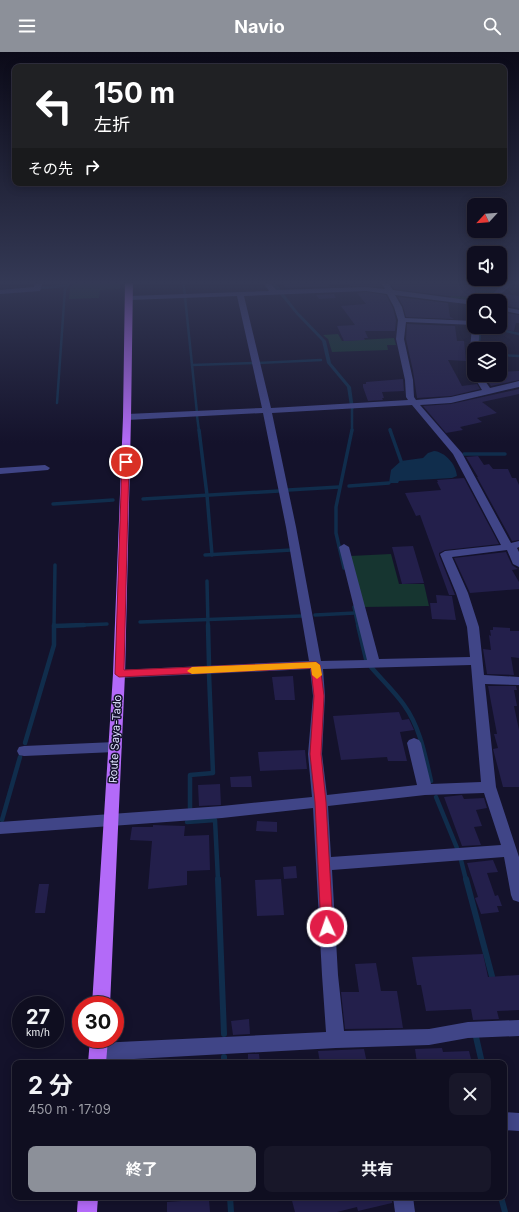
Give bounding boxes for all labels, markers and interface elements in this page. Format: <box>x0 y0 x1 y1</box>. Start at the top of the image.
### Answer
icon: menu <box>16 15 38 37</box>
icon: search <box>481 15 503 37</box>
text: Navio <box>234 16 285 37</box>
text: 150 m <box>94 76 175 110</box>
icon: left <box>28 80 80 132</box>
text: 左折 <box>94 114 130 135</box>
icon: right <box>81 156 103 178</box>
text: その先 <box>28 159 73 178</box>
north arrow <box>467 198 507 238</box>
map controls <box>467 198 507 382</box>
button: sound <box>467 246 507 286</box>
button: search <box>467 294 507 334</box>
button: layers <box>467 342 507 382</box>
pin <box>109 445 143 479</box>
icon: arrive <box>115 451 137 473</box>
street label: Route Saya-Tado <box>106 694 124 784</box>
position arrow <box>306 906 348 948</box>
speed limit sign: 30 <box>72 996 124 1048</box>
text: 27 <box>26 1005 50 1029</box>
text: km/h <box>26 1026 50 1038</box>
text: 2 分 <box>28 1071 73 1100</box>
button: close <box>449 1073 491 1115</box>
text: 450 m · 17:09 <box>28 1101 111 1117</box>
button: 終了 <box>28 1146 256 1192</box>
button: 共有 <box>264 1146 491 1192</box>

